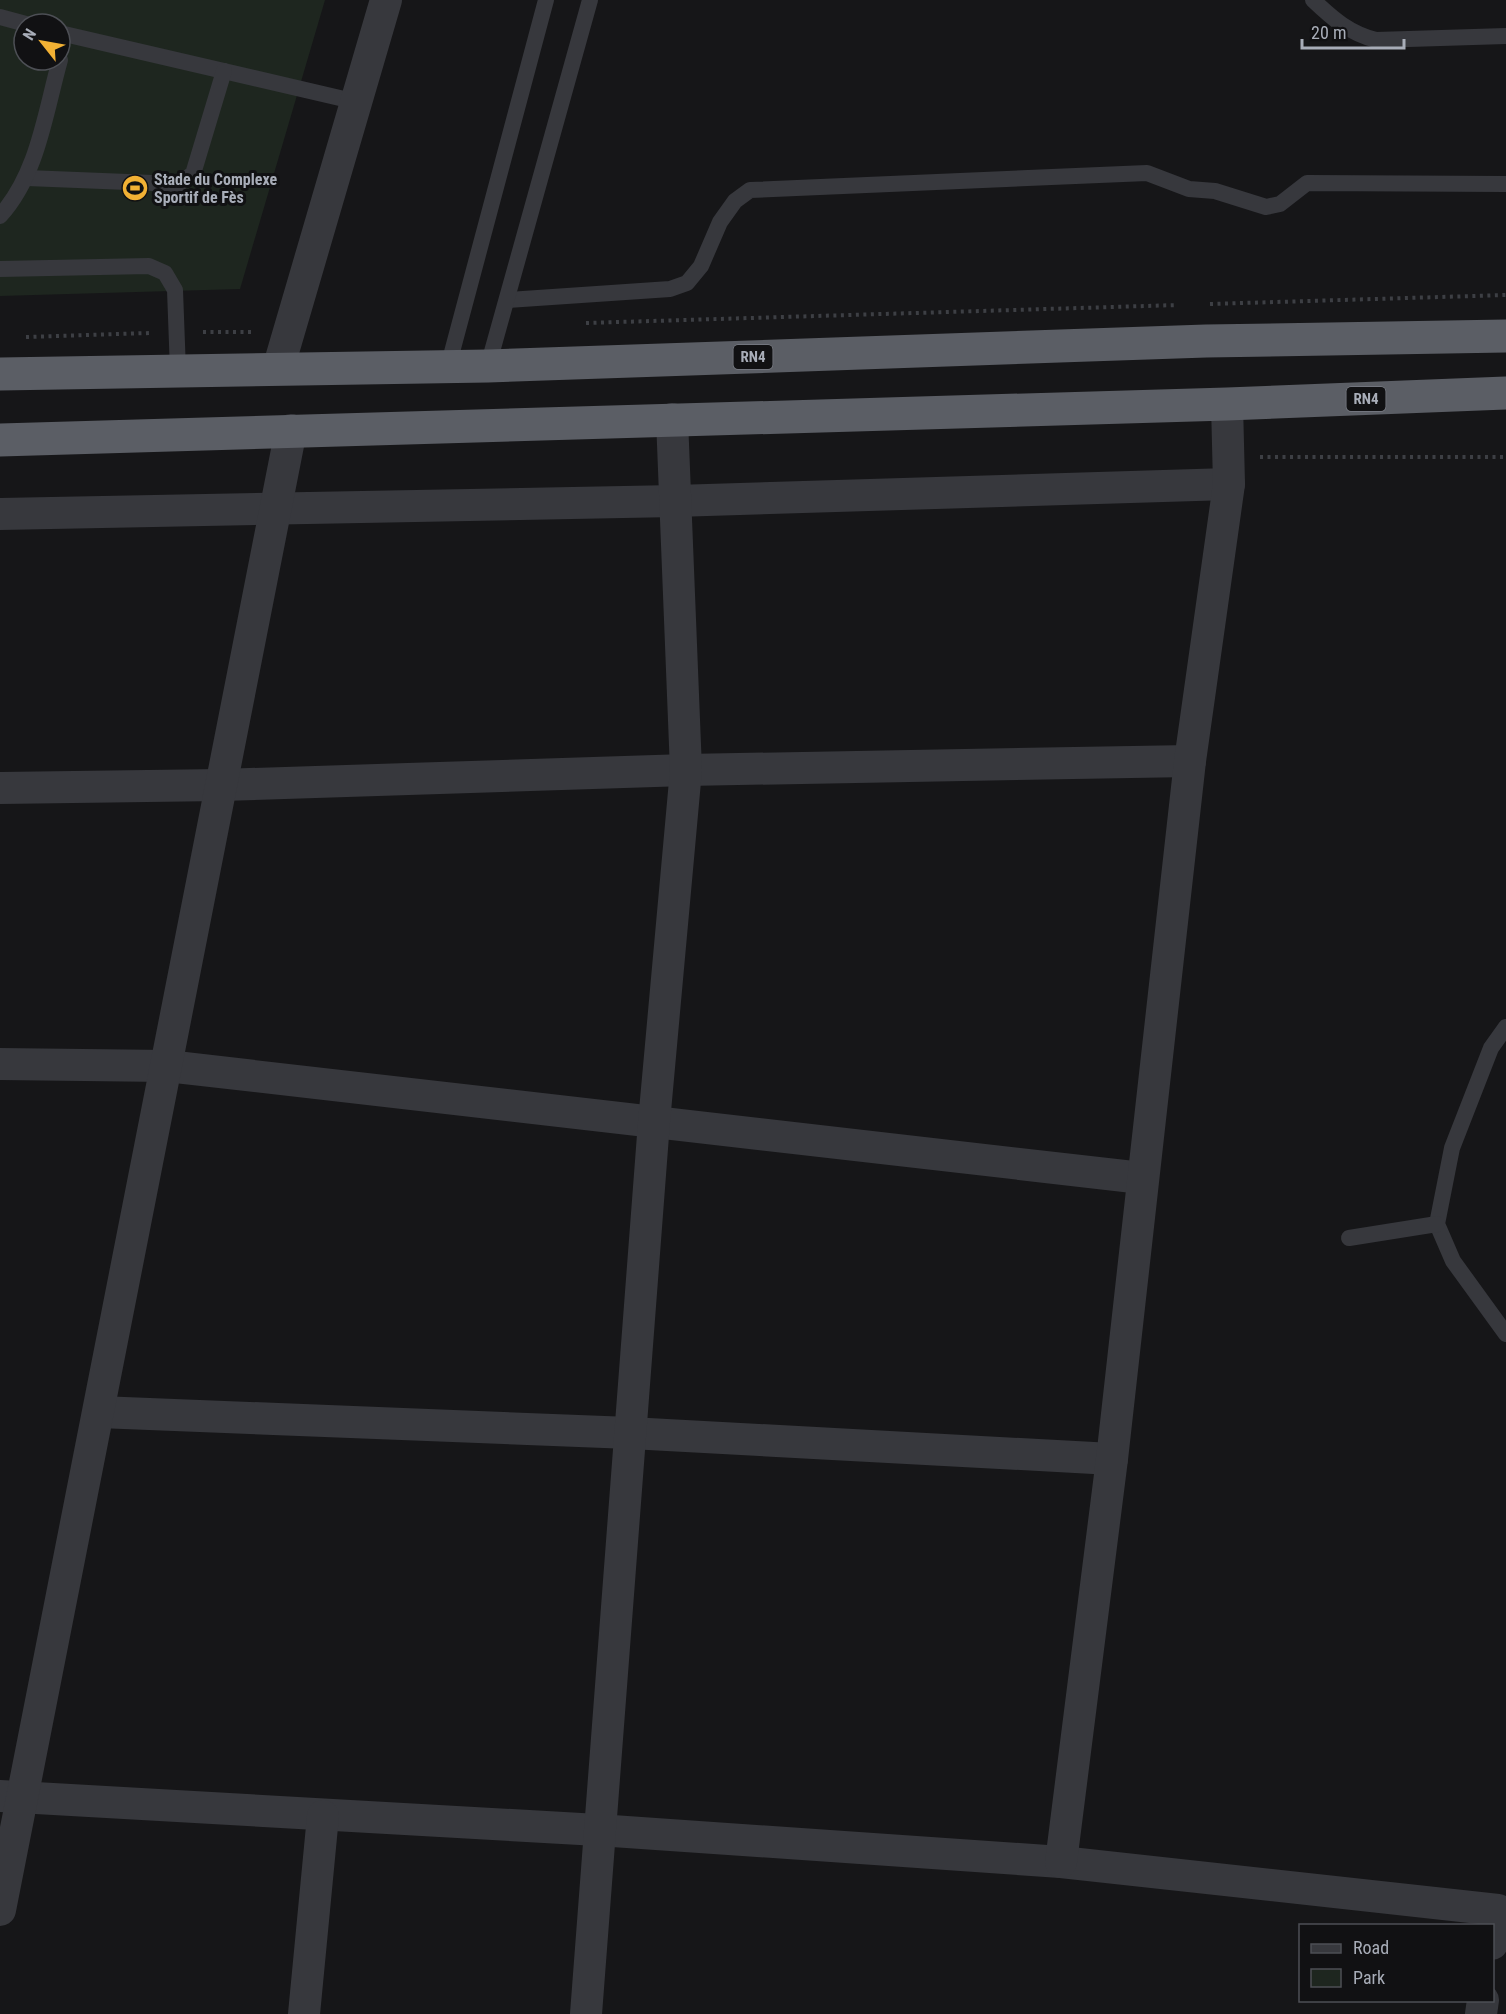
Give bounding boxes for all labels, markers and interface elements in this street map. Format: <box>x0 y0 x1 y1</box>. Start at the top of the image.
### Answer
north arrow <box>12 12 72 72</box>
scale bar <box>1302 12 1404 50</box>
text: 20 m <box>1311 22 1346 43</box>
text: N <box>19 25 40 44</box>
place label: Stade du Complexe Sportif de Fès <box>154 170 277 207</box>
sports icon: Stade du Complexe Sportif de Fès <box>120 173 150 203</box>
road number: RN4 <box>734 345 772 369</box>
road number: RN4 <box>1346 387 1386 411</box>
legend <box>1299 1924 1494 2002</box>
text: Road <box>1353 1937 1389 1958</box>
text: Park <box>1353 1967 1385 1988</box>

